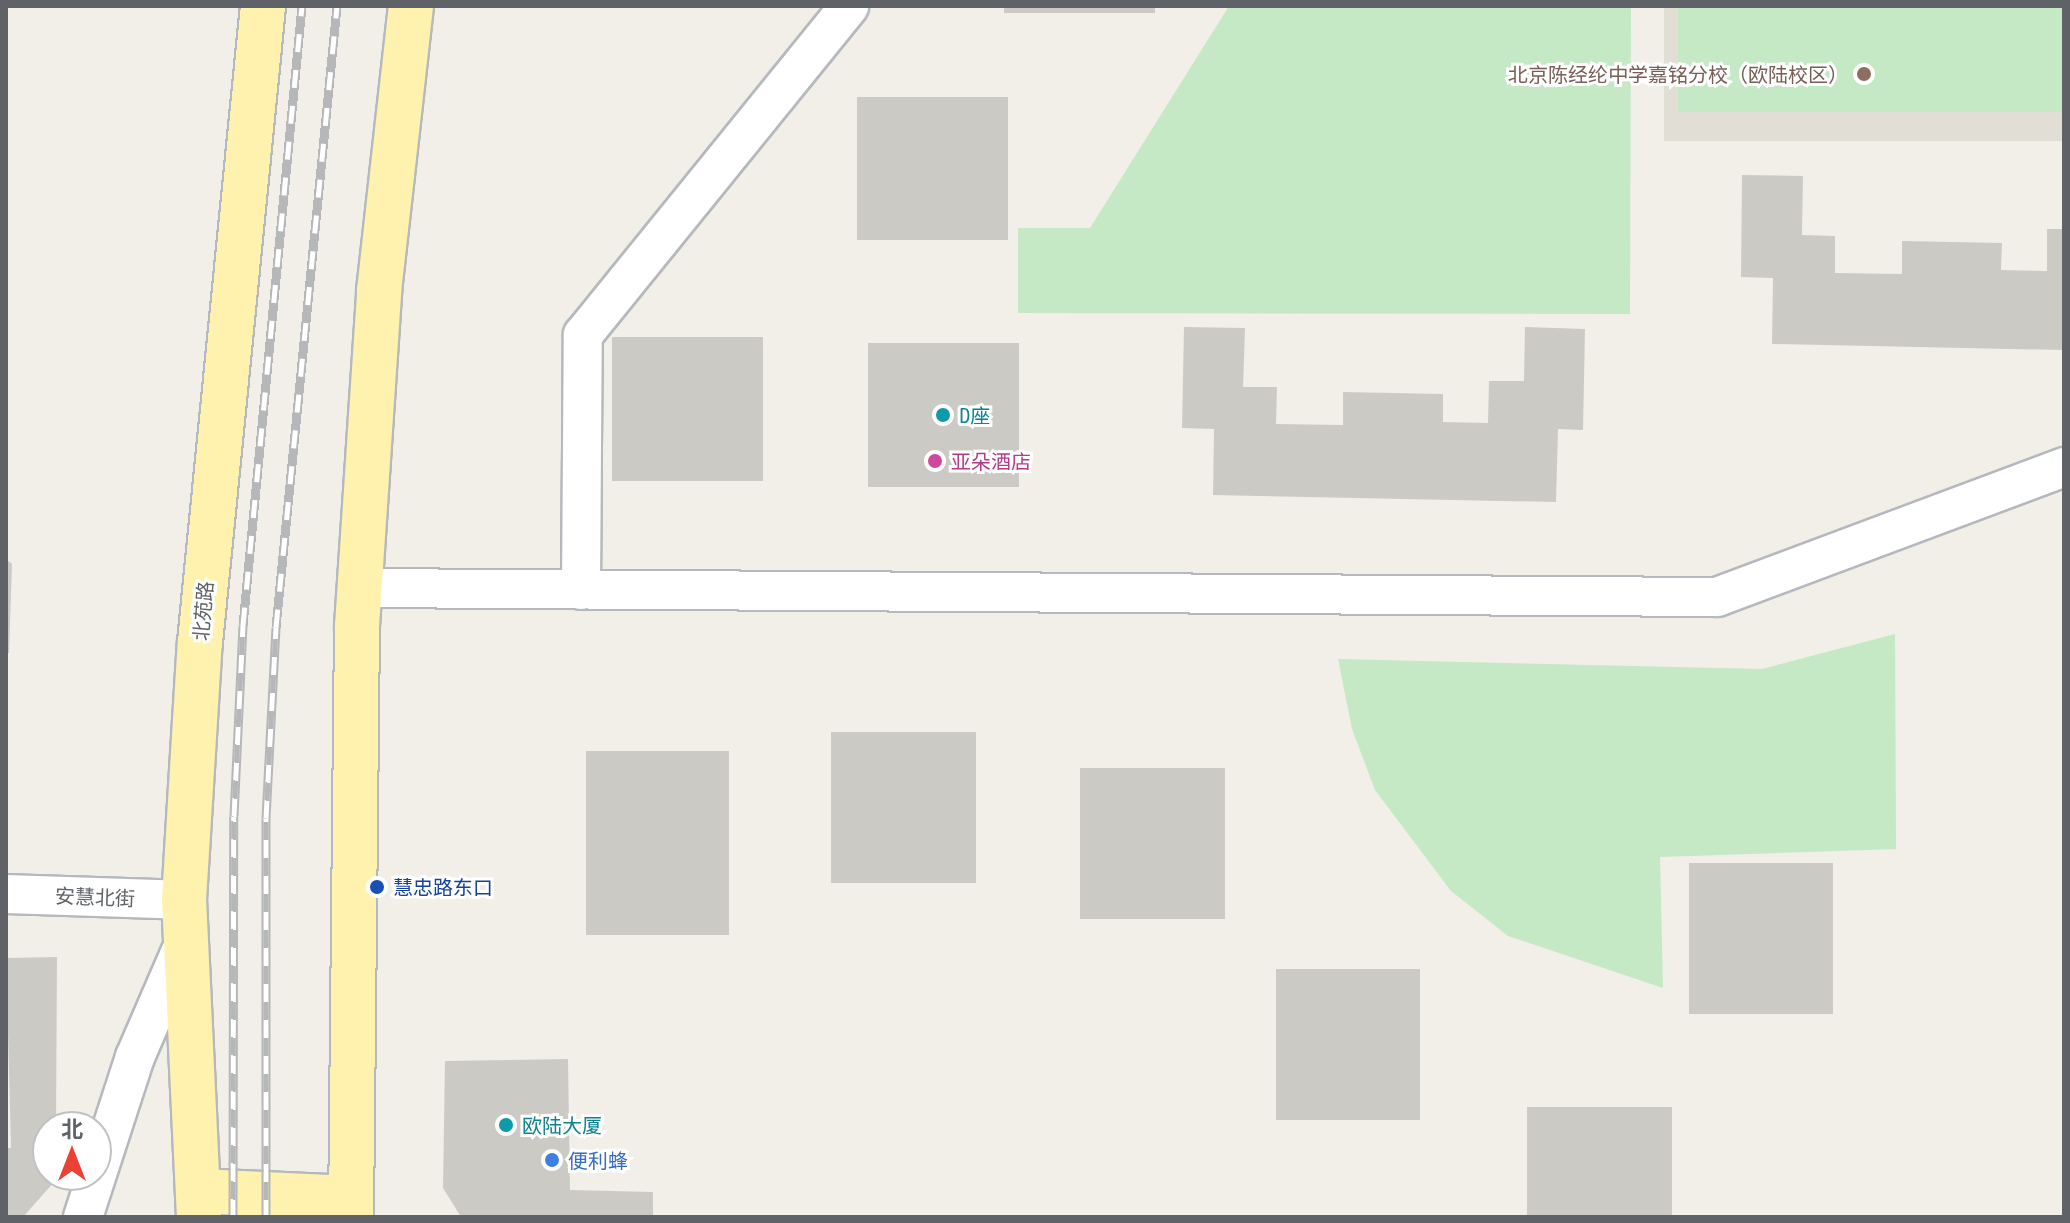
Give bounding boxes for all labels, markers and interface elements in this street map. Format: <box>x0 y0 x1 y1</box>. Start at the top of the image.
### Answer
place label: 北京陈经纶中学嘉铭分校（欧陆校区） <box>1508 62 1848 86</box>
marker: 北京陈经纶中学嘉铭分校（欧陆校区） <box>1855 65 1873 83</box>
place label: D座 <box>959 403 990 427</box>
marker: D座 <box>934 406 952 424</box>
place label: 亚朵酒店 <box>951 449 1031 473</box>
marker: 亚朵酒店 <box>926 452 944 470</box>
street label: 北苑路 <box>188 580 218 642</box>
place label: 慧忠路东口 <box>393 875 493 899</box>
marker: 慧忠路东口 <box>368 878 386 896</box>
street label: 安慧北街 <box>55 884 135 910</box>
north arrow <box>32 1111 112 1191</box>
place label: 欧陆大厦 <box>522 1113 602 1137</box>
text: 北 <box>61 1116 83 1142</box>
marker: 欧陆大厦 <box>497 1116 515 1134</box>
place label: 便利蜂 <box>568 1148 628 1172</box>
marker: 便利蜂 <box>543 1151 561 1169</box>

